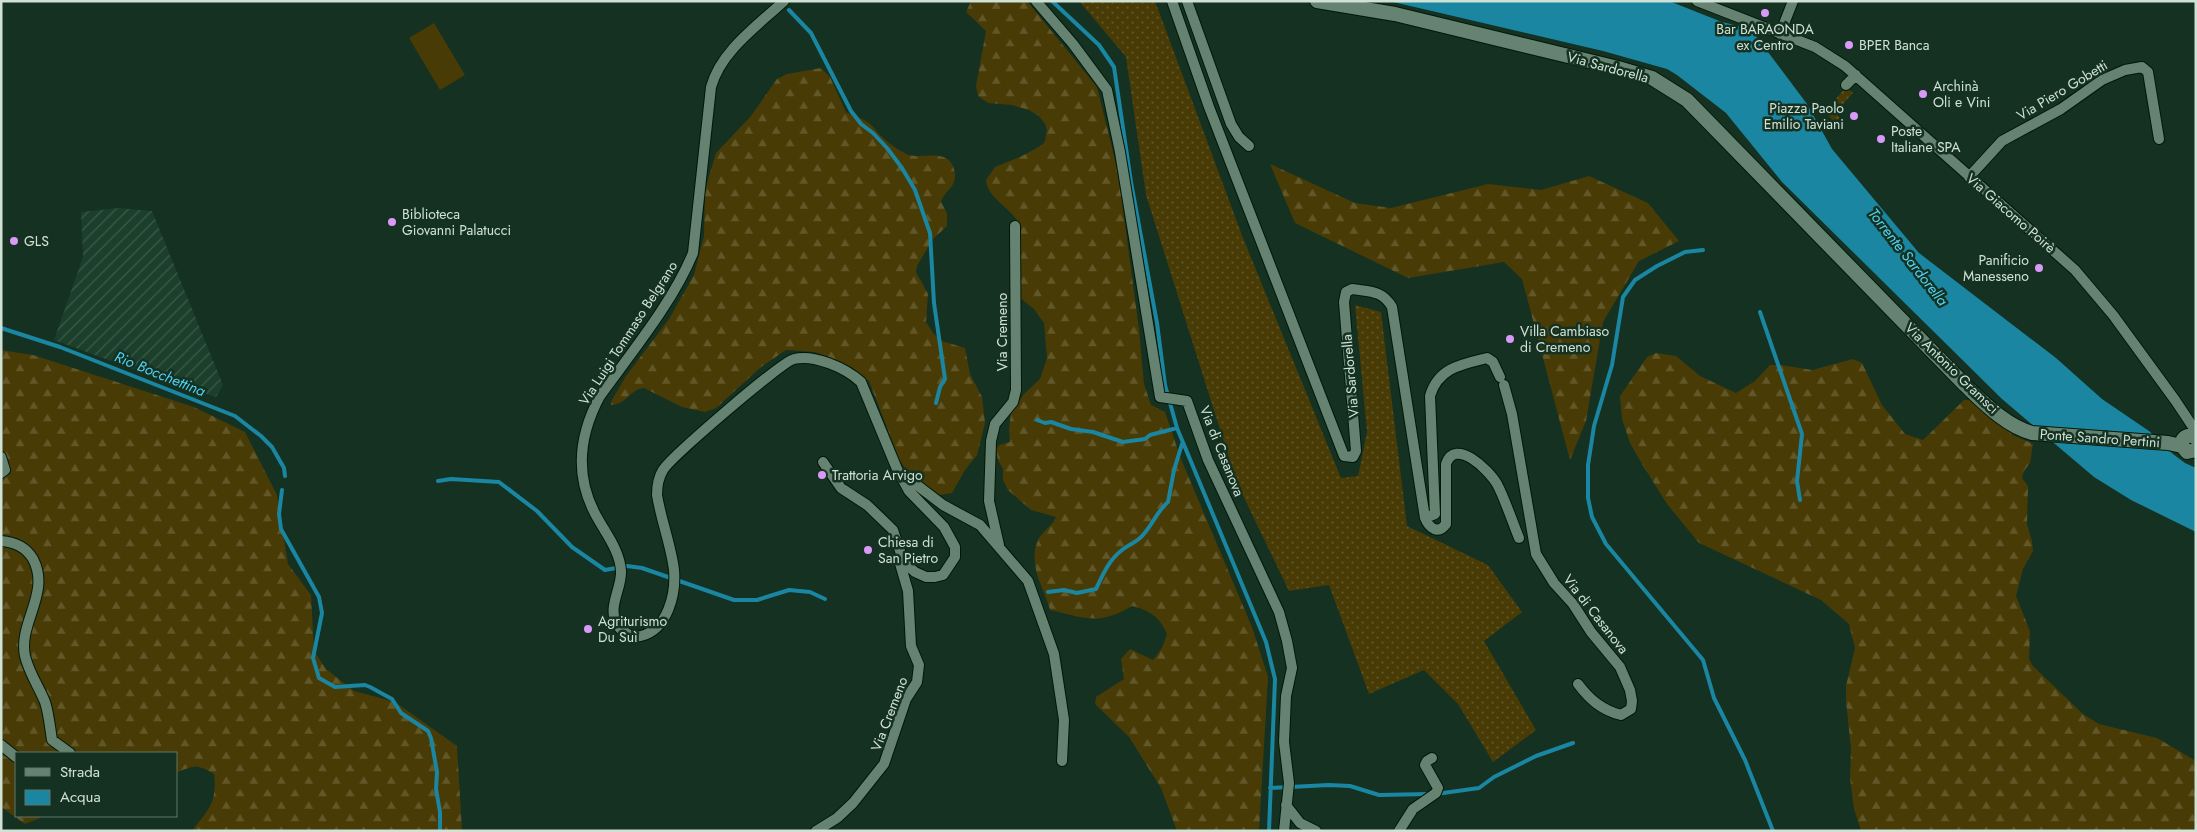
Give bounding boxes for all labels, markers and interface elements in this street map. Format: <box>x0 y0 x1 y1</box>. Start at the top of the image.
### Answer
marker: Bar BARAONDA ex Centro <box>1759 7 1771 19</box>
place label: Bar BARAONDA ex Centro <box>1716 19 1814 55</box>
place label: BPER Banca <box>1859 35 1930 55</box>
marker: BPER Banca <box>1843 39 1855 51</box>
street label: Via Sardorella <box>1565 47 1651 87</box>
street label: Via Piero Gobetti <box>2013 55 2111 125</box>
place label: Archinà Oli e Vini <box>1933 76 1990 112</box>
marker: Archinà Oli e Vini <box>1917 88 1929 100</box>
place label: Piazza Paolo Emilio Taviani <box>1764 98 1844 134</box>
marker: Piazza Paolo Emilio Taviani <box>1848 110 1860 122</box>
place label: Poste Italiane SPA <box>1891 121 1961 157</box>
marker: Poste Italiane SPA <box>1875 133 1887 145</box>
street label: Via Giacomo Poirè <box>1962 169 2060 257</box>
place label: Biblioteca Giovanni Palatucci <box>402 204 511 240</box>
water label: Torrente Sardorella <box>1863 204 1954 311</box>
marker: Biblioteca Giovanni Palatucci <box>386 216 398 228</box>
place label: GLS <box>24 231 49 251</box>
marker: GLS <box>8 235 20 247</box>
place label: Panificio Manesseno <box>1963 250 2029 286</box>
street label: Via Luigi Tommaso Belgrano <box>574 257 682 409</box>
marker: Panificio Manesseno <box>2033 262 2045 274</box>
street label: Via Cremeno <box>992 292 1012 371</box>
street label: Via Antonio Gramsci <box>1901 318 2003 418</box>
place label: Villa Cambiaso di Cremeno <box>1520 321 1609 357</box>
street label: Via Sardorella <box>1336 333 1364 419</box>
marker: Villa Cambiaso di Cremeno <box>1504 333 1516 345</box>
water label: Rio Bocchettina <box>111 346 209 402</box>
street label: Via di Casanova <box>1195 403 1249 499</box>
street label: Ponte Sandro Pertini <box>2039 424 2161 452</box>
place label: Trattoria Arvigo <box>832 465 923 485</box>
marker: Trattoria Arvigo <box>816 469 828 481</box>
place label: Chiesa di San Pietro <box>878 532 938 568</box>
marker: Chiesa di San Pietro <box>862 544 874 556</box>
street label: Via di Casanova <box>1559 570 1633 658</box>
place label: Agriturismo Du Suì <box>598 611 667 647</box>
marker: Agriturismo Du Suì <box>582 623 594 635</box>
street label: Via Cremeno <box>866 674 912 754</box>
legend <box>15 752 178 817</box>
text: Strada <box>60 761 100 783</box>
text: Acqua <box>60 786 101 808</box>

